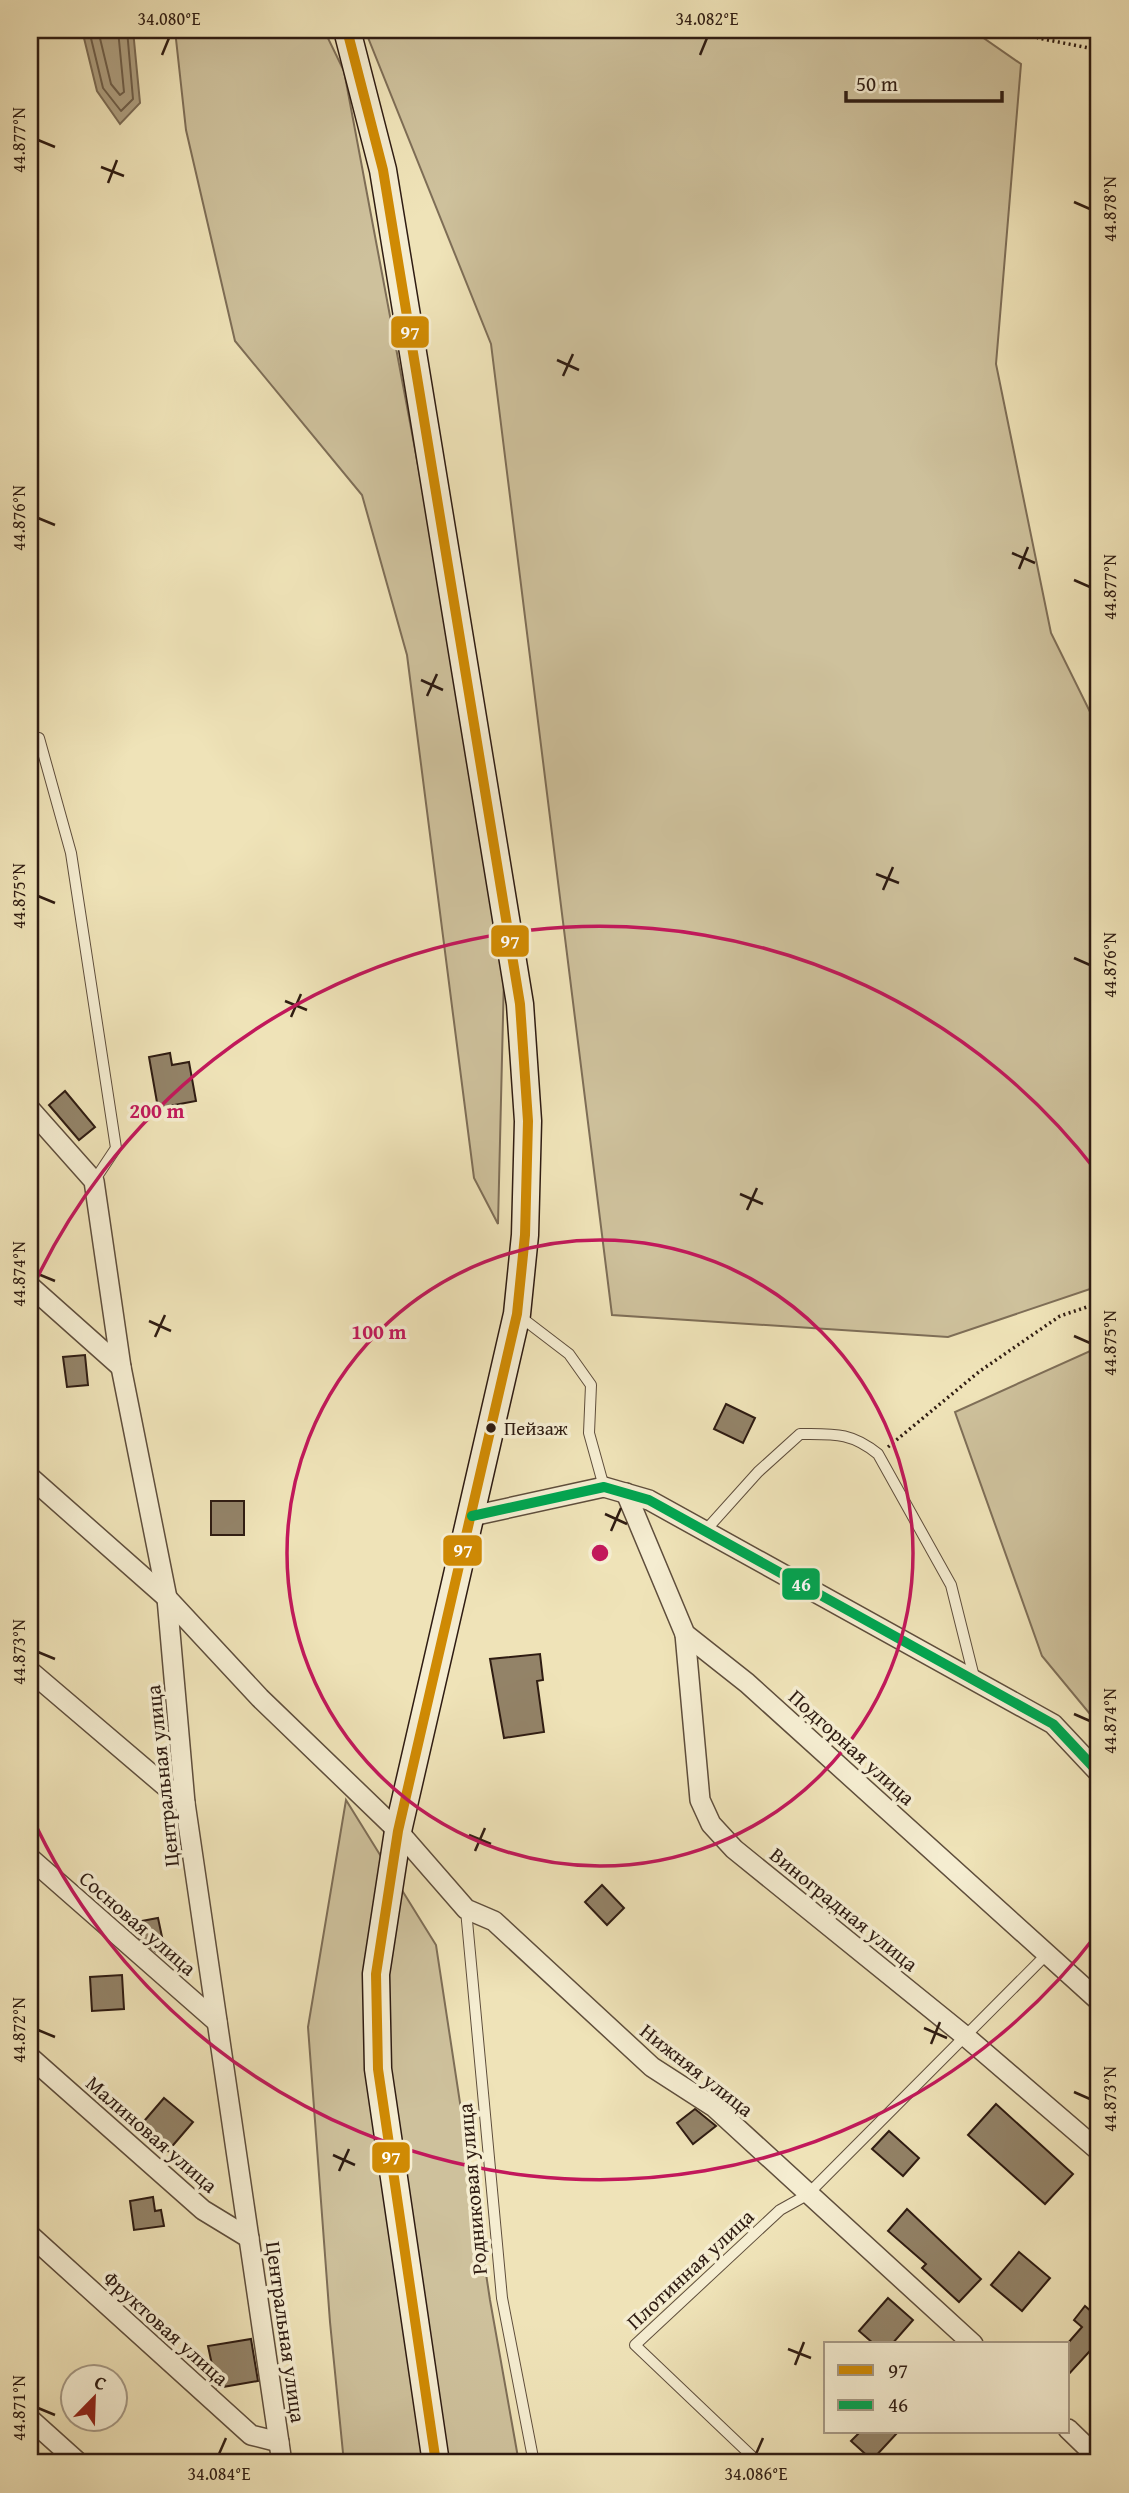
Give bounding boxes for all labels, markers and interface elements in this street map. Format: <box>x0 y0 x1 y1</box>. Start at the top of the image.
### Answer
text: 34.080°E <box>137 5 201 32</box>
text: 34.082°E <box>675 5 739 32</box>
scale bar <box>846 60 1001 104</box>
text: 50 m <box>856 68 898 99</box>
text: 44.877°N <box>5 107 32 173</box>
text: 44.878°N <box>1096 176 1123 242</box>
line badge: 97 <box>390 315 430 349</box>
text: 97 <box>400 318 420 346</box>
text: 44.876°N <box>5 485 32 551</box>
text: 44.877°N <box>1096 554 1123 620</box>
text: 44.875°N <box>5 863 32 929</box>
line badge: 97 <box>490 924 530 958</box>
text: 97 <box>500 927 520 955</box>
text: 44.876°N <box>1096 932 1123 998</box>
text: 200 m <box>129 1095 185 1126</box>
text: 44.874°N <box>5 1241 32 1307</box>
text: 44.875°N <box>1096 1310 1123 1376</box>
text: 100 m <box>351 1316 407 1347</box>
place label: Пейзаж <box>504 1414 568 1442</box>
marker: Пейзаж <box>484 1421 498 1435</box>
line badge: 97 <box>442 1534 483 1567</box>
text: 97 <box>453 1536 473 1564</box>
centre of rings <box>588 1541 612 1565</box>
line badge: 46 <box>781 1567 821 1601</box>
text: 46 <box>791 1570 811 1598</box>
text: 44.873°N <box>5 1619 32 1685</box>
street label: Подгорная улица <box>782 1682 922 1812</box>
street label: Центральная улица <box>137 1684 187 1868</box>
text: 44.874°N <box>1096 1688 1123 1754</box>
street label: Виноградная улица <box>763 1839 925 1979</box>
street label: Сосновая улица <box>73 1863 203 1983</box>
text: 44.872°N <box>5 1997 32 2063</box>
street label: Нижняя улица <box>634 2016 760 2124</box>
text: 44.873°N <box>1096 2066 1123 2132</box>
street label: Малиновая улица <box>79 2068 225 2200</box>
street label: Родниковая улица <box>449 2102 495 2276</box>
line badge: 97 <box>371 2141 411 2174</box>
text: 97 <box>381 2143 401 2171</box>
street label: Плотинная улица <box>619 2201 761 2337</box>
street label: Центральная улица <box>258 2239 314 2425</box>
street label: Фруктовая улица <box>96 2263 236 2393</box>
legend <box>824 2342 1070 2434</box>
text: 97 <box>888 2355 908 2386</box>
north arrow <box>60 2364 130 2434</box>
text: С <box>90 2367 111 2397</box>
text: 44.871°N <box>5 2375 32 2441</box>
text: 46 <box>888 2389 908 2420</box>
text: 34.084°E <box>187 2460 251 2487</box>
text: 34.086°E <box>724 2460 788 2487</box>

